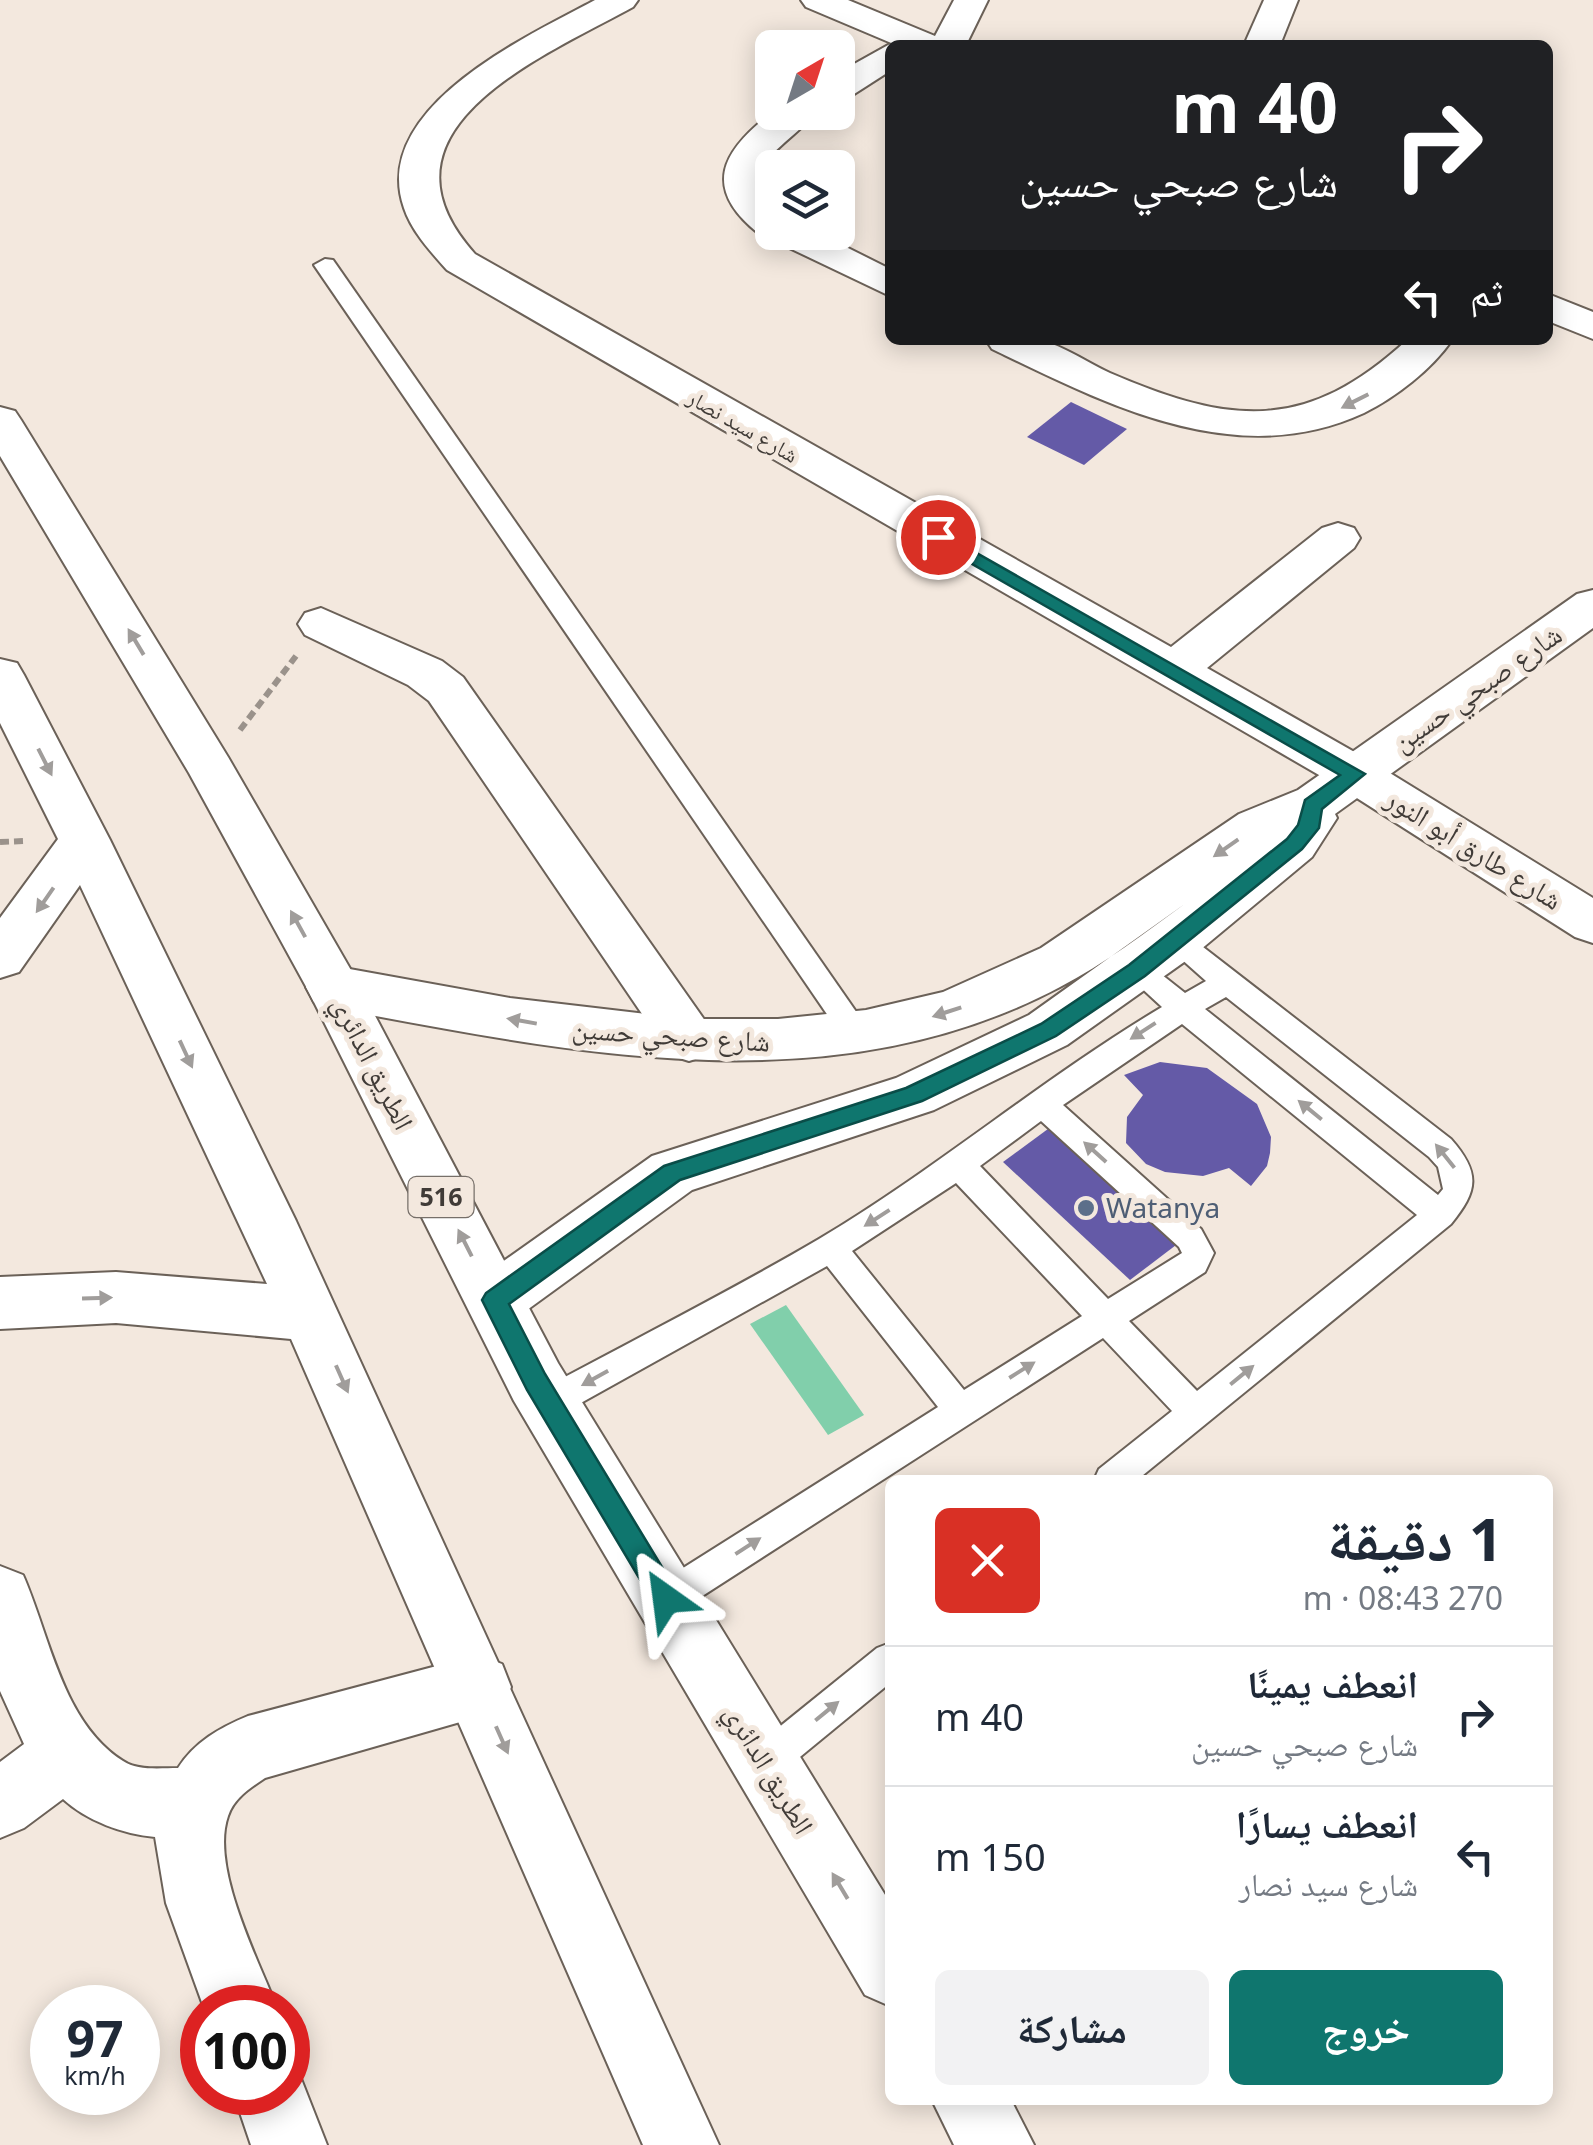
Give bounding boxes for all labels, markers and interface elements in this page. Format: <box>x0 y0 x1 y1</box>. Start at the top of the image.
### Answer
north arrow <box>755 30 855 130</box>
map controls <box>755 30 855 250</box>
text: 40 m <box>1171 58 1338 154</box>
icon: right <box>1373 80 1503 210</box>
text: شارع صبحي حسين <box>1019 149 1338 210</box>
button: layers <box>755 150 855 250</box>
text: ثم <box>1470 265 1503 317</box>
icon: left <box>1395 270 1450 325</box>
street label: شارع سيد نصار <box>682 381 804 469</box>
one-way arrow <box>1341 392 1370 409</box>
pin <box>896 495 981 580</box>
icon: arrive <box>911 510 966 565</box>
street label: شارع صبحي حسين <box>1384 615 1572 764</box>
one-way arrow <box>128 628 145 656</box>
one-way arrow <box>36 747 53 776</box>
street label: شارع طارق أبو النور <box>1378 778 1570 918</box>
one-way arrow <box>1213 838 1239 857</box>
one-way arrow <box>36 887 55 914</box>
one-way arrow <box>289 910 307 938</box>
street label: الطريق الدائري <box>319 989 424 1138</box>
one-way arrow <box>932 1005 962 1020</box>
street label: شارع صبحي حسين <box>570 1008 772 1065</box>
one-way arrow <box>506 1013 537 1028</box>
one-way arrow <box>1129 1022 1157 1040</box>
one-way arrow <box>178 1040 195 1069</box>
one-way arrow <box>1297 1100 1323 1121</box>
one-way arrow <box>1083 1141 1108 1163</box>
one-way arrow <box>1435 1144 1456 1169</box>
road number: 516 <box>408 1177 474 1217</box>
place label: Watanya <box>1106 1188 1220 1226</box>
marker: Watanya <box>1075 1197 1097 1219</box>
one-way arrow <box>864 1208 891 1226</box>
one-way arrow <box>457 1228 474 1257</box>
one-way arrow <box>82 1290 114 1306</box>
one-way arrow <box>1008 1362 1036 1380</box>
one-way arrow <box>333 1365 350 1394</box>
one-way arrow <box>1229 1365 1254 1386</box>
one-way arrow <box>580 1369 609 1386</box>
text: 1 دقيقة <box>1327 1497 1503 1579</box>
button: close <box>935 1508 1040 1613</box>
one-way arrow <box>735 1537 762 1555</box>
position arrow <box>614 1547 718 1651</box>
text: 270 m · 08:43 <box>1303 1576 1503 1619</box>
text: انعطف يمينًا <box>1247 1657 1418 1709</box>
icon: right <box>1448 1689 1503 1744</box>
text: 40 m <box>935 1690 1024 1742</box>
street label: الطريق الدائري <box>712 1696 824 1843</box>
one-way arrow <box>815 1701 840 1722</box>
text: شارع صبحي حسين <box>1191 1722 1418 1765</box>
one-way arrow <box>493 1726 510 1755</box>
text: انعطف يسارًا <box>1236 1797 1418 1849</box>
icon: left <box>1448 1829 1503 1884</box>
text: 150 m <box>935 1830 1046 1882</box>
text: شارع سيد نصار <box>1239 1862 1418 1905</box>
one-way arrow <box>832 1872 849 1900</box>
button: مشاركة <box>935 1970 1209 2085</box>
button: خروج <box>1229 1970 1503 2085</box>
speed limit sign: 100 <box>180 1985 310 2115</box>
text: 97 <box>66 2004 124 2072</box>
text: km/h <box>64 2058 126 2092</box>

